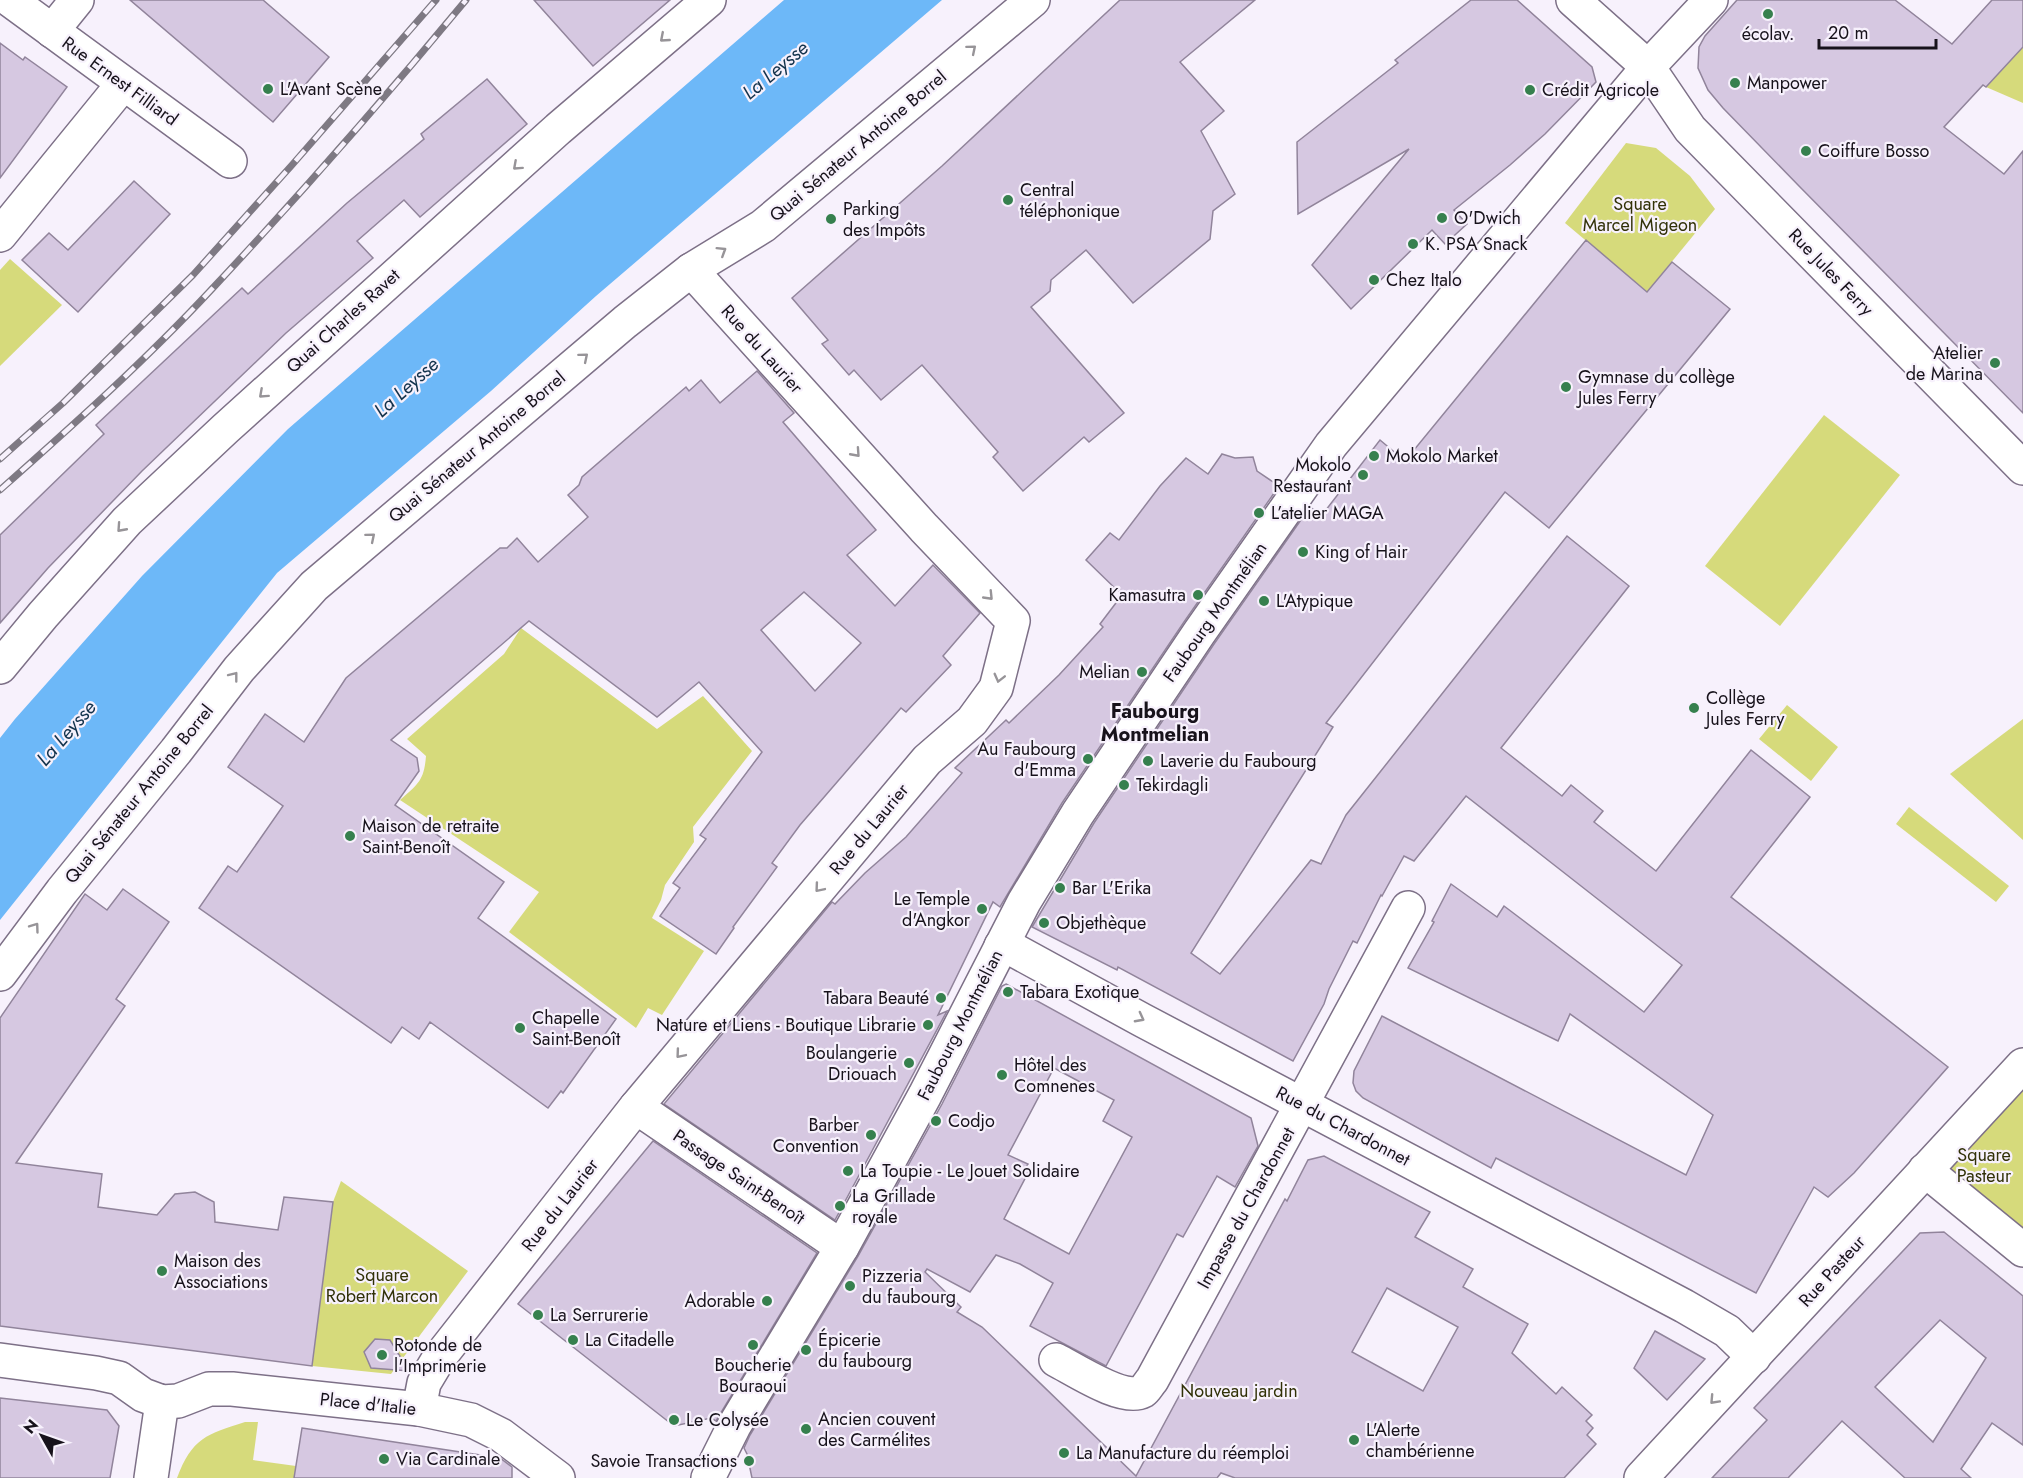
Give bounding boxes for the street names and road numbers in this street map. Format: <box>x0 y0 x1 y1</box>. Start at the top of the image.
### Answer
street label: Rue Ernest Filliard <box>57 30 183 132</box>
street label: Quai Sénateur Antoine Borrel <box>764 64 952 228</box>
street label: Rue Jules Ferry <box>1783 222 1880 322</box>
street label: Quai Charles Ravet <box>280 262 406 379</box>
street label: Rue du Laurier <box>715 299 810 400</box>
street label: Quai Sénateur Antoine Borrel <box>383 365 571 529</box>
street label: Faubourg Montmélian <box>1157 537 1273 687</box>
street label: Quai Sénateur Antoine Borrel <box>58 699 220 889</box>
street label: Rue du Laurier <box>823 777 915 880</box>
street label: Faubourg Montmélian <box>911 945 1009 1105</box>
street label: Rue du Chardonnet <box>1271 1080 1415 1173</box>
street label: Impasse du Chardonnet <box>1191 1122 1302 1293</box>
street label: Passage Saint-Benoît <box>668 1123 811 1231</box>
street label: Rue du Laurier <box>515 1152 605 1257</box>
street label: Rue Pasteur <box>1793 1229 1872 1313</box>
street label: Place d'Italie <box>319 1386 417 1422</box>

